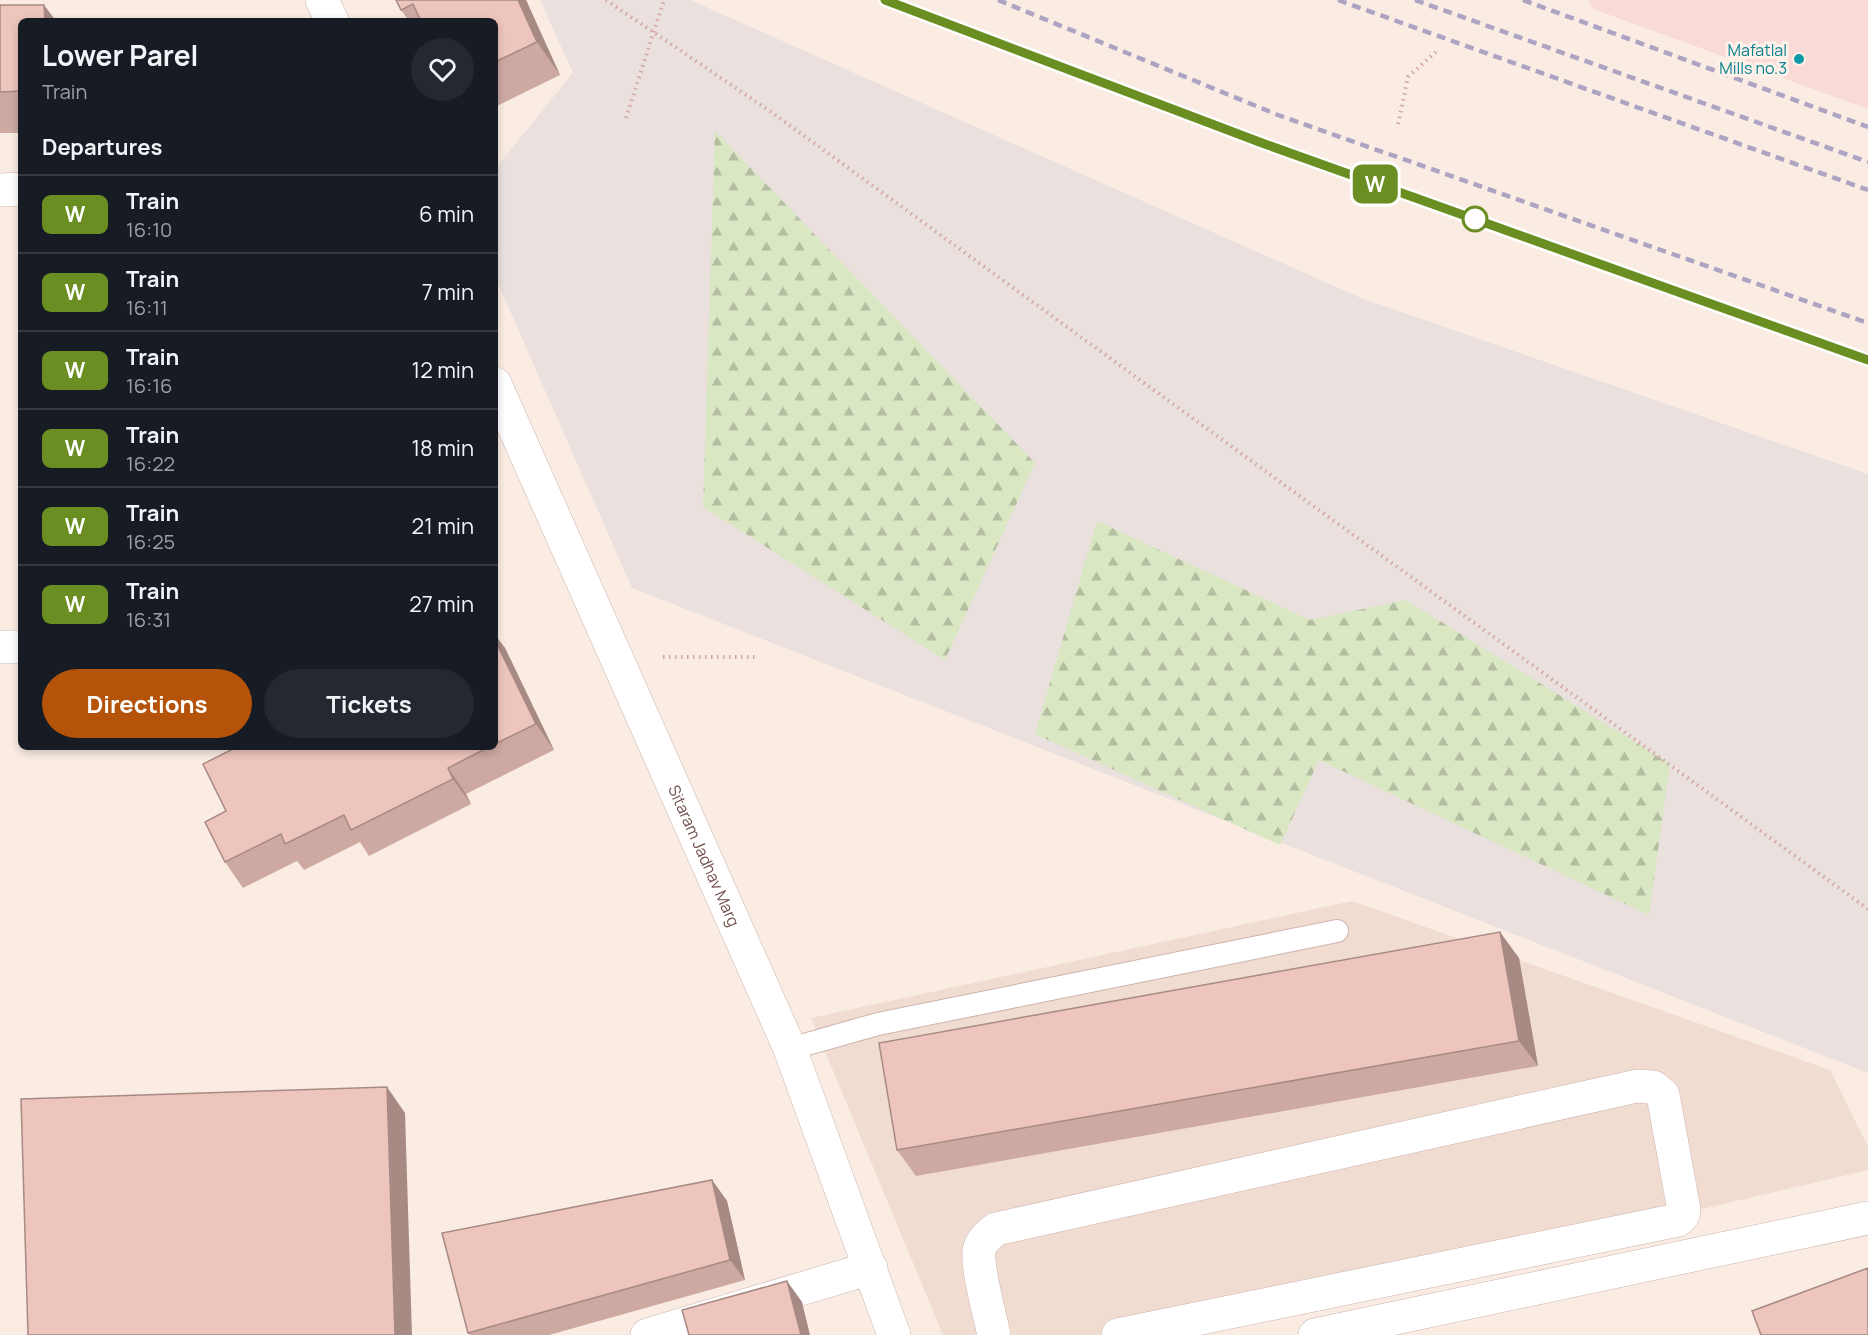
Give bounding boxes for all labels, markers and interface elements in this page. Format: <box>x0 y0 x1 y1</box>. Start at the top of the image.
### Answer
text: Lower Parel <box>42 36 198 74</box>
button: heart <box>411 38 474 101</box>
place label: Mafatlal Mills no.3 <box>1719 39 1787 79</box>
marker: Mafatlal Mills no.3 <box>1792 52 1806 66</box>
text: Train <box>42 78 87 105</box>
text: Departures <box>42 132 162 162</box>
line badge: W <box>1356 164 1394 204</box>
text: W <box>1365 170 1385 198</box>
text: Train <box>126 186 179 216</box>
text: 6 min <box>419 199 474 229</box>
text: W <box>65 200 85 228</box>
unlabelled marker <box>1462 206 1488 232</box>
text: 16:10 <box>126 216 172 243</box>
text: Train <box>126 264 179 294</box>
text: 7 min <box>422 277 474 307</box>
text: W <box>65 278 85 306</box>
text: 16:11 <box>126 294 168 321</box>
text: Train <box>126 342 179 372</box>
text: 12 min <box>412 355 474 385</box>
text: W <box>65 356 85 384</box>
text: 16:16 <box>126 372 172 399</box>
text: Train <box>126 420 179 450</box>
text: 18 min <box>411 433 474 463</box>
text: W <box>65 434 85 462</box>
text: 16:22 <box>126 450 175 477</box>
text: Train <box>126 498 179 528</box>
text: 21 min <box>412 511 474 541</box>
text: W <box>65 512 85 540</box>
text: 16:25 <box>126 528 175 555</box>
text: Train <box>126 576 179 606</box>
text: 27 min <box>409 589 474 619</box>
text: W <box>65 590 85 618</box>
text: 16:31 <box>126 606 171 633</box>
button: Directions <box>42 669 252 738</box>
button: Tickets <box>264 669 474 738</box>
street label: Sitaram Jadhav Marg <box>663 781 745 930</box>

